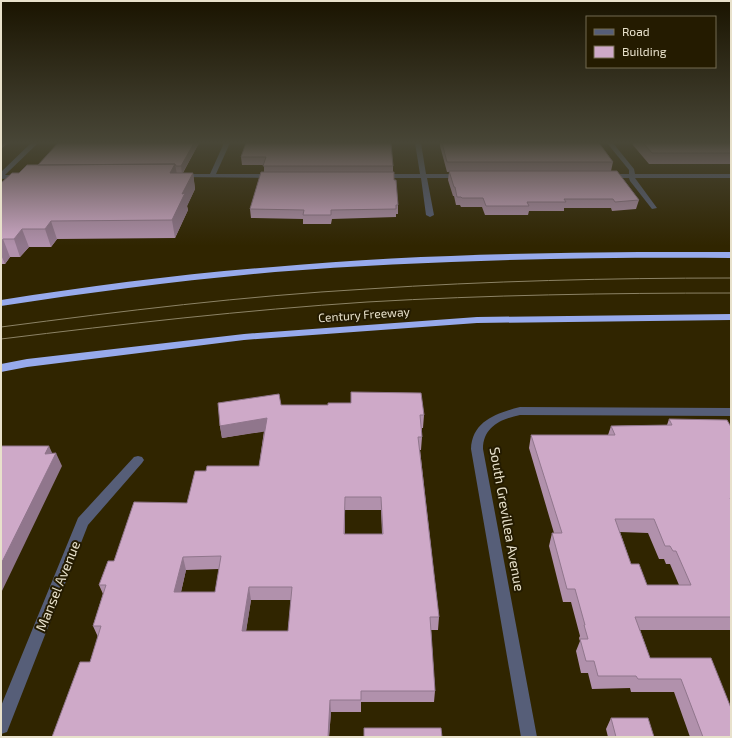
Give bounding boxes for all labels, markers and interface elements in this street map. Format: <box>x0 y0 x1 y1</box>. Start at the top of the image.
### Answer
legend <box>586 16 716 68</box>
text: Road <box>622 24 650 38</box>
text: Building <box>622 44 667 58</box>
street label: Century Freeway <box>318 304 411 324</box>
street label: South Grevillea Avenue <box>486 445 529 592</box>
street label: Mansel Avenue <box>32 538 83 634</box>

